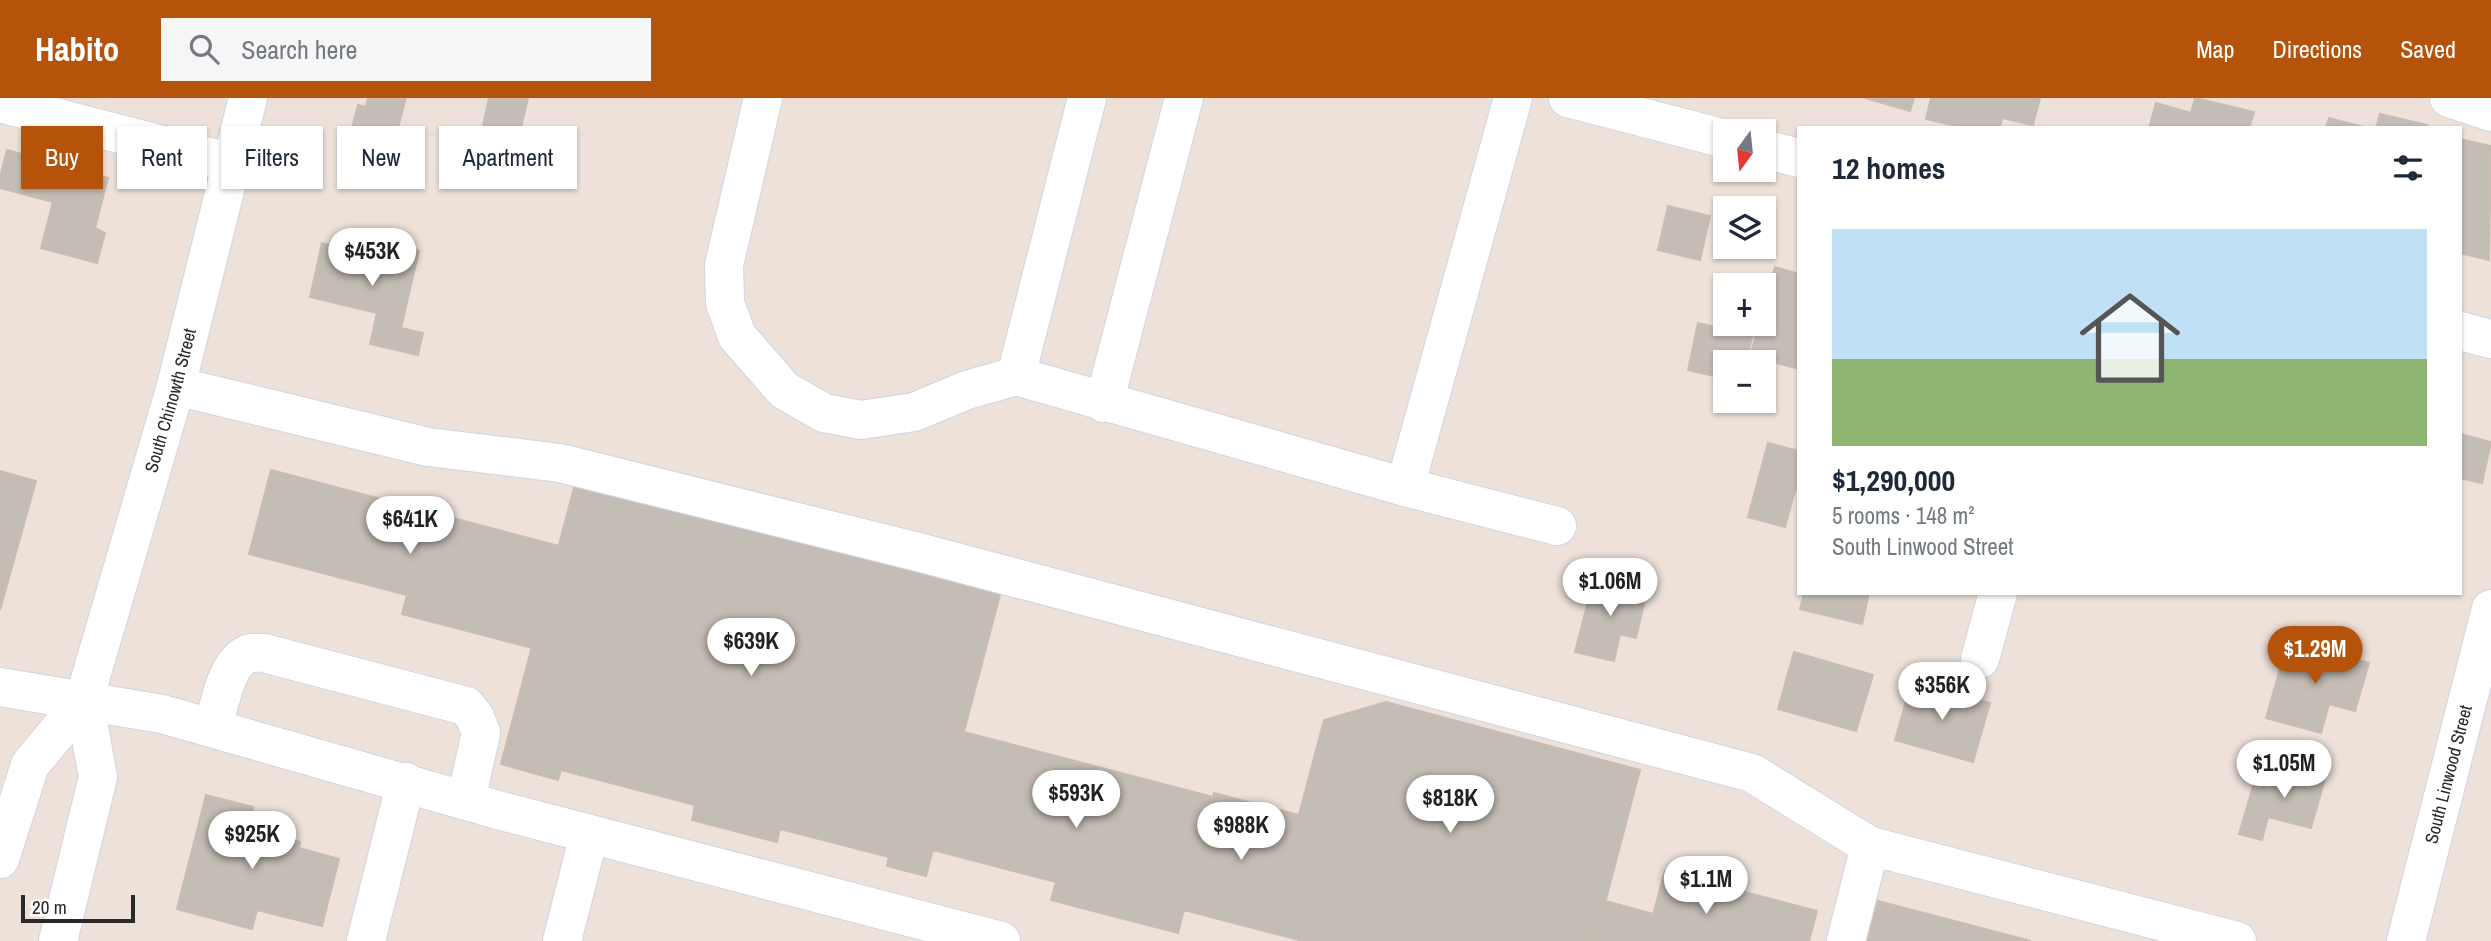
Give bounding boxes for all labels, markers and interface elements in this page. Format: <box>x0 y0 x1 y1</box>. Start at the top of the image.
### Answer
search box <box>161 18 651 81</box>
text: Habito <box>35 27 119 71</box>
icon: search <box>185 30 223 68</box>
text: Search here <box>241 32 357 67</box>
text: Map <box>2196 33 2234 65</box>
text: Directions <box>2272 33 2362 65</box>
text: Saved <box>2400 33 2456 65</box>
north arrow <box>1713 119 1776 182</box>
map controls <box>1713 119 1776 413</box>
chip: Buy <box>21 126 103 189</box>
chip: Rent <box>117 126 207 189</box>
chip: Filters <box>221 126 323 189</box>
chip: New <box>337 126 425 189</box>
chip: Apartment <box>439 126 577 189</box>
text: 12 homes <box>1832 148 1946 188</box>
icon: filters <box>2389 149 2427 187</box>
button: layers <box>1713 196 1776 259</box>
pin: $453K <box>323 228 421 288</box>
text: $453K <box>344 235 400 266</box>
button: + <box>1713 273 1776 336</box>
icon: home <box>2067 275 2193 401</box>
street label: South Chinowth Street <box>138 326 202 475</box>
button: − <box>1713 350 1776 413</box>
text: $1,290,000 <box>1832 460 1955 500</box>
pin: $641K <box>361 496 459 556</box>
text: 5 rooms · 148 m² <box>1832 500 1975 531</box>
text: $641K <box>382 503 438 534</box>
text: South Linwood Street <box>1832 531 2013 562</box>
pin: $1.06M <box>1553 559 1667 618</box>
text: $1.06M <box>1579 565 1641 596</box>
pin: $639K <box>702 618 800 678</box>
text: $639K <box>723 625 779 656</box>
pin: $1.29M <box>2258 626 2372 686</box>
text: $1.29M <box>2284 633 2346 664</box>
pin: $356K <box>1893 662 1991 722</box>
text: $356K <box>1914 669 1970 700</box>
street label: South Linwood Street <box>2418 702 2478 846</box>
pin: $1.05M <box>2227 740 2341 800</box>
text: $1.05M <box>2253 747 2315 778</box>
pin: $593K <box>1027 770 1125 830</box>
pin: $818K <box>1401 776 1499 835</box>
text: $593K <box>1048 777 1104 808</box>
text: $818K <box>1422 782 1478 813</box>
pin: $988K <box>1192 802 1290 862</box>
text: $988K <box>1213 809 1269 840</box>
pin: $925K <box>203 812 301 871</box>
text: $925K <box>224 818 280 849</box>
pin: $1.1M <box>1657 856 1755 916</box>
text: $1.1M <box>1680 863 1732 894</box>
scale bar <box>21 892 135 924</box>
text: 20 m <box>32 894 67 920</box>

